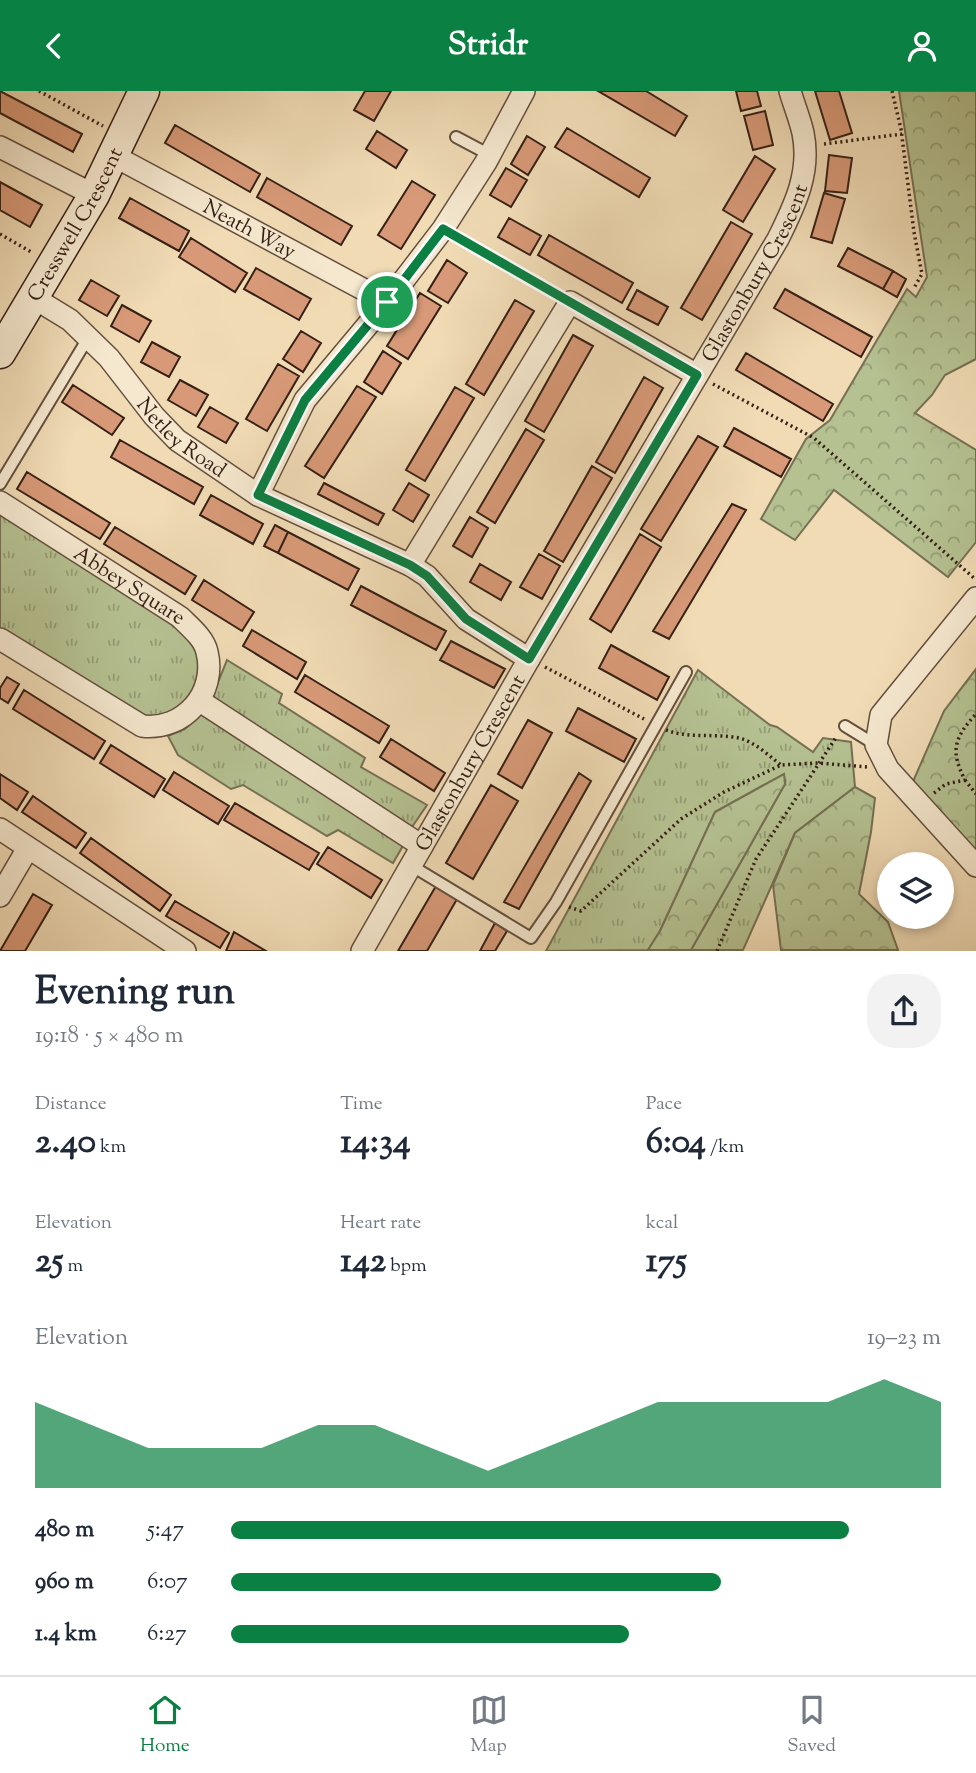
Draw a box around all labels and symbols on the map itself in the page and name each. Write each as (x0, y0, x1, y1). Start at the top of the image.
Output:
street label: Cresswell Crescent (21, 143, 132, 308)
street label: Glastonbury Crescent (695, 181, 817, 368)
street label: Neath Way (197, 193, 301, 268)
pin (357, 272, 417, 332)
street label: Netley Road (128, 392, 232, 486)
street label: Abbey Square (67, 540, 190, 634)
street label: Glastonbury Crescent (409, 670, 534, 858)

